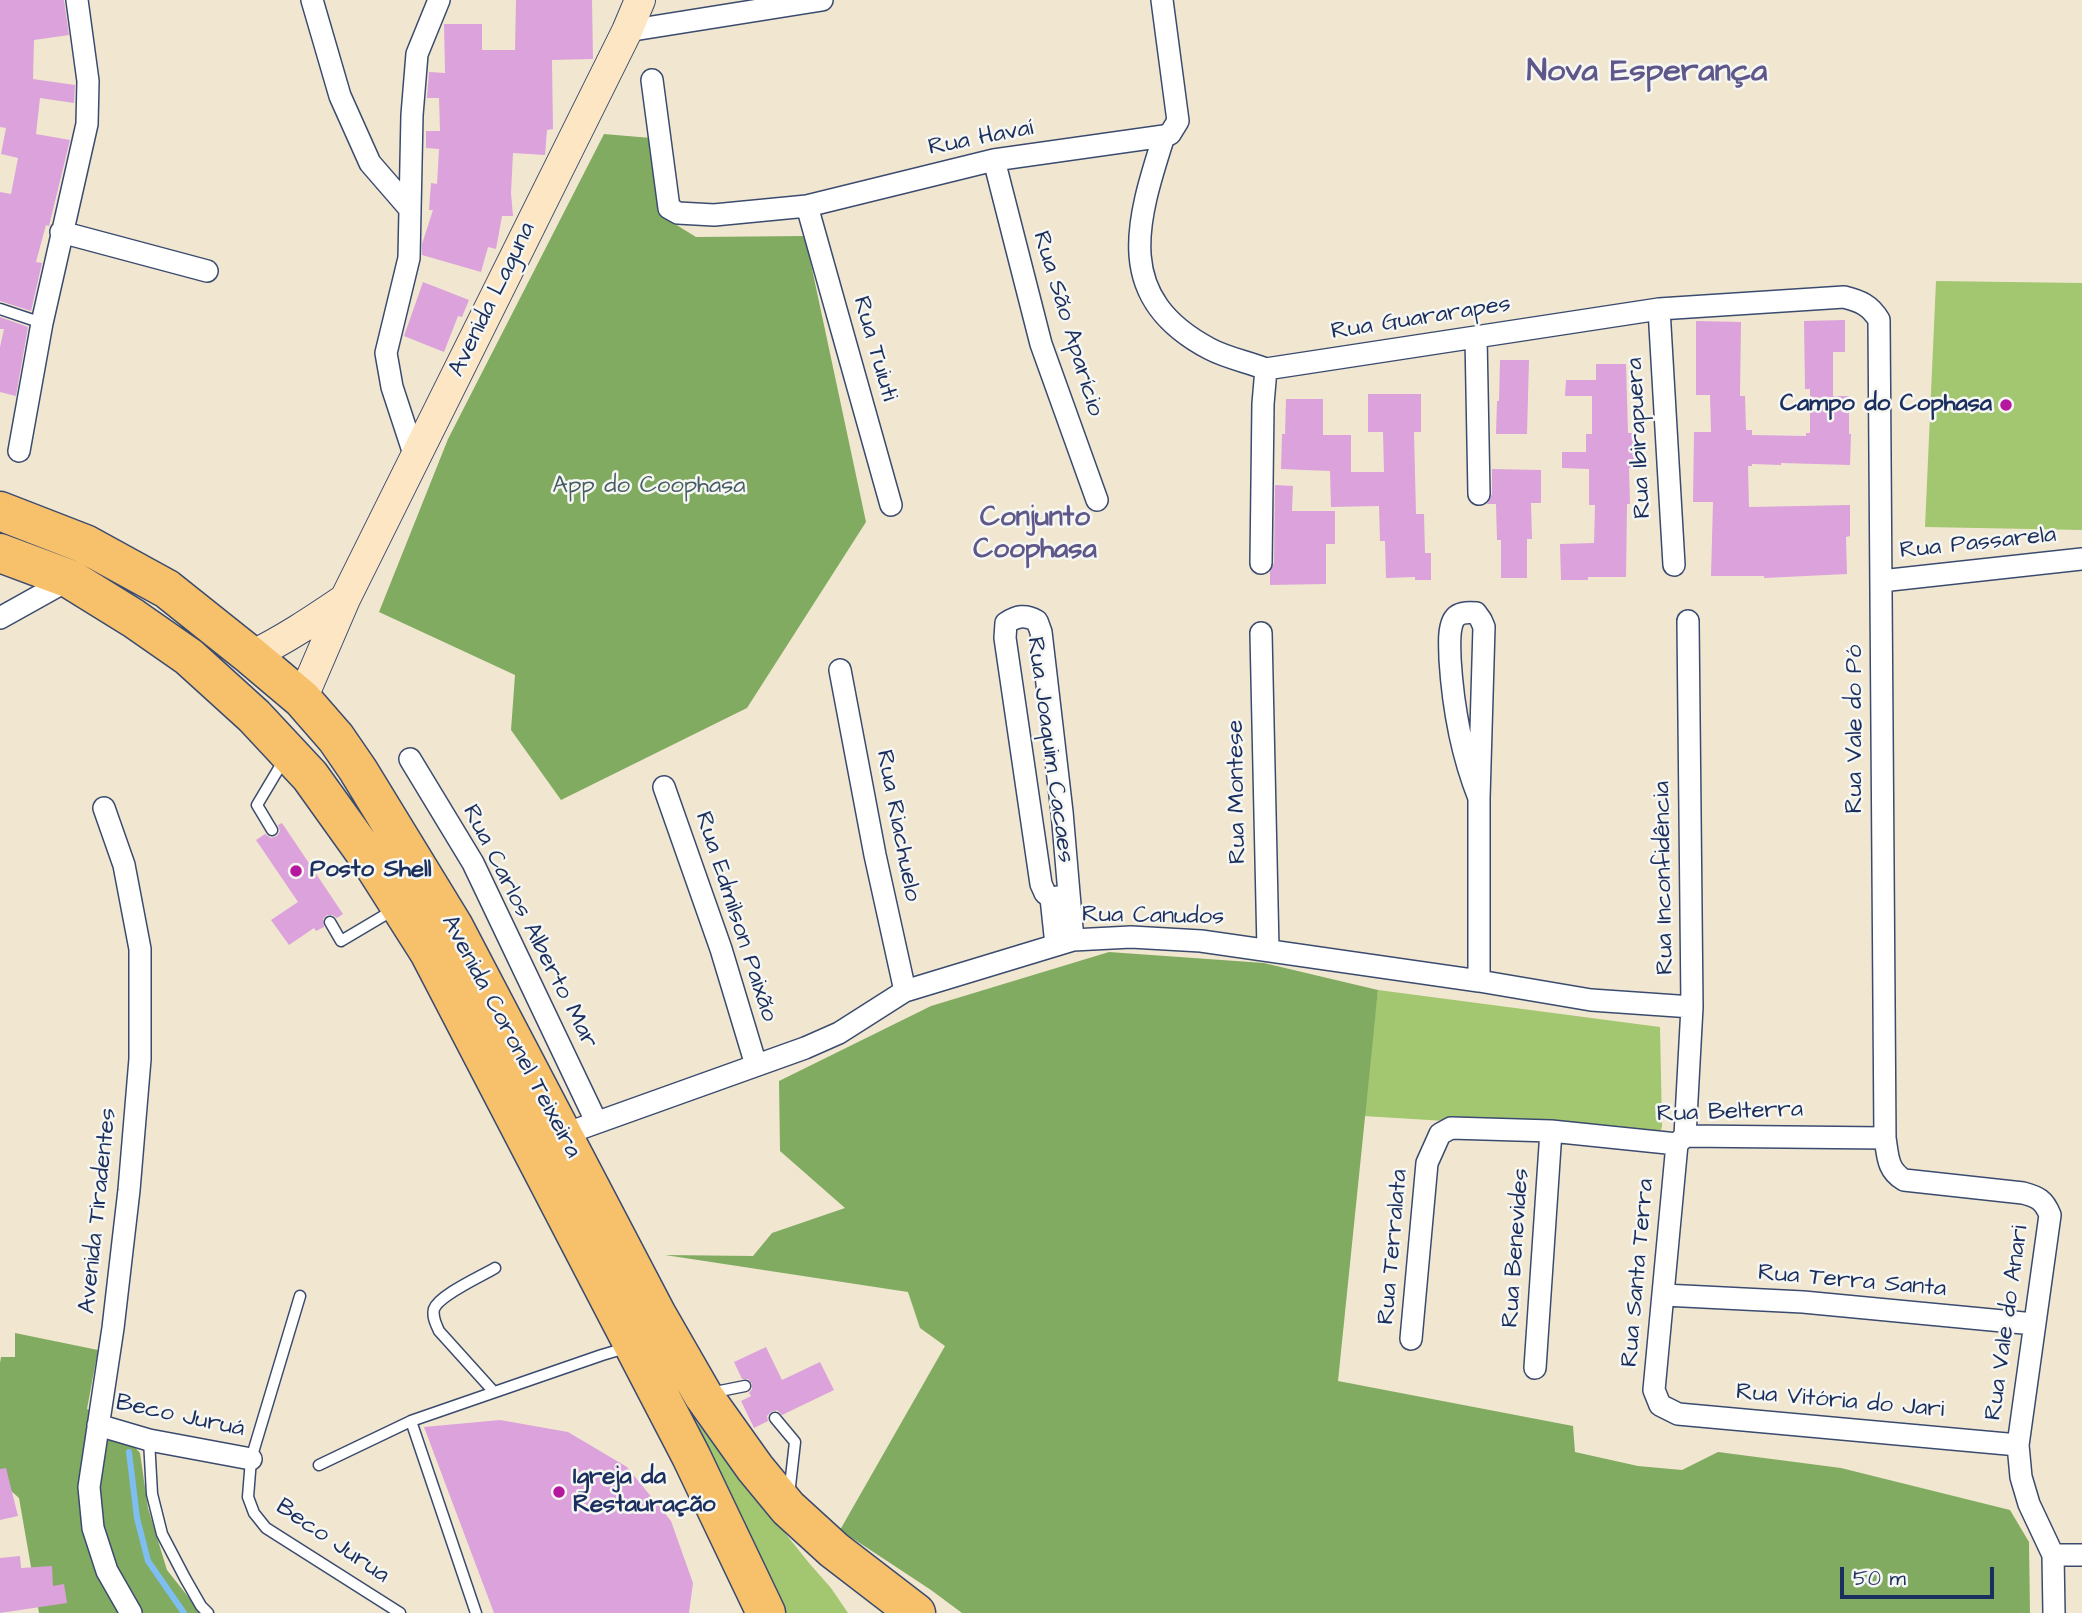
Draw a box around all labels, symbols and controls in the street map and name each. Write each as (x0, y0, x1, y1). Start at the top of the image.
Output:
district label: Nova Esperança (1527, 54, 1767, 92)
street label: Rua Havaí (926, 115, 1036, 163)
street label: Avenida Laguna (443, 218, 543, 382)
street label: Rua São Aparício (1025, 228, 1109, 420)
street label: Rua Guararapes (1329, 291, 1513, 347)
street label: Rua Tuiuti (845, 293, 903, 405)
street label: Rua Ibirapuera (1621, 357, 1659, 519)
place label: Campo do Cophasa (1780, 391, 1992, 419)
marker: Campo do Cophasa (1998, 397, 2014, 413)
park label: App do Coophasa (553, 473, 745, 501)
district label: Conjunto Coophasa (973, 502, 1097, 568)
street label: Rua Passarela (1898, 521, 2058, 567)
street label: Rua Joaquim Cacaes (1019, 635, 1079, 865)
street label: Rua Vale do Pó (1842, 645, 1870, 813)
street label: Rua Montese (1222, 720, 1254, 864)
street label: Rua Riachuelo (868, 748, 926, 904)
street label: Rua Inconfidência (1649, 781, 1681, 975)
street label: Rua Carlos Alberto Mar (455, 800, 603, 1054)
street label: Rua Edmilson Paixão (687, 808, 783, 1026)
place label: Posto Shell (310, 857, 432, 885)
marker: Posto Shell (288, 863, 304, 879)
street label: Rua Canudos (1082, 901, 1224, 933)
street label: Avenida Coronel Teixeira (434, 911, 586, 1163)
street label: Rua Belterra (1656, 1096, 1804, 1130)
street label: Avenida Tiradentes (74, 1107, 124, 1315)
street label: Rua Benevides (1497, 1167, 1537, 1329)
street label: Rua Terralata (1373, 1168, 1415, 1326)
street label: Rua Santa Terra (1616, 1178, 1662, 1368)
street label: Rua Vale do Anari (1980, 1224, 2036, 1422)
street label: Rua Terra Santa (1757, 1259, 1947, 1305)
street label: Rua Vitória do Jari (1735, 1379, 1945, 1425)
street label: Beco Juruá (113, 1389, 247, 1445)
place label: Igreja da Restauração (573, 1464, 716, 1520)
marker: Igreja da Restauração (551, 1484, 567, 1500)
street label: Beco Jurua (270, 1493, 394, 1591)
scale bar (1844, 1554, 1998, 1598)
text: 50 m (1853, 1564, 1906, 1593)

